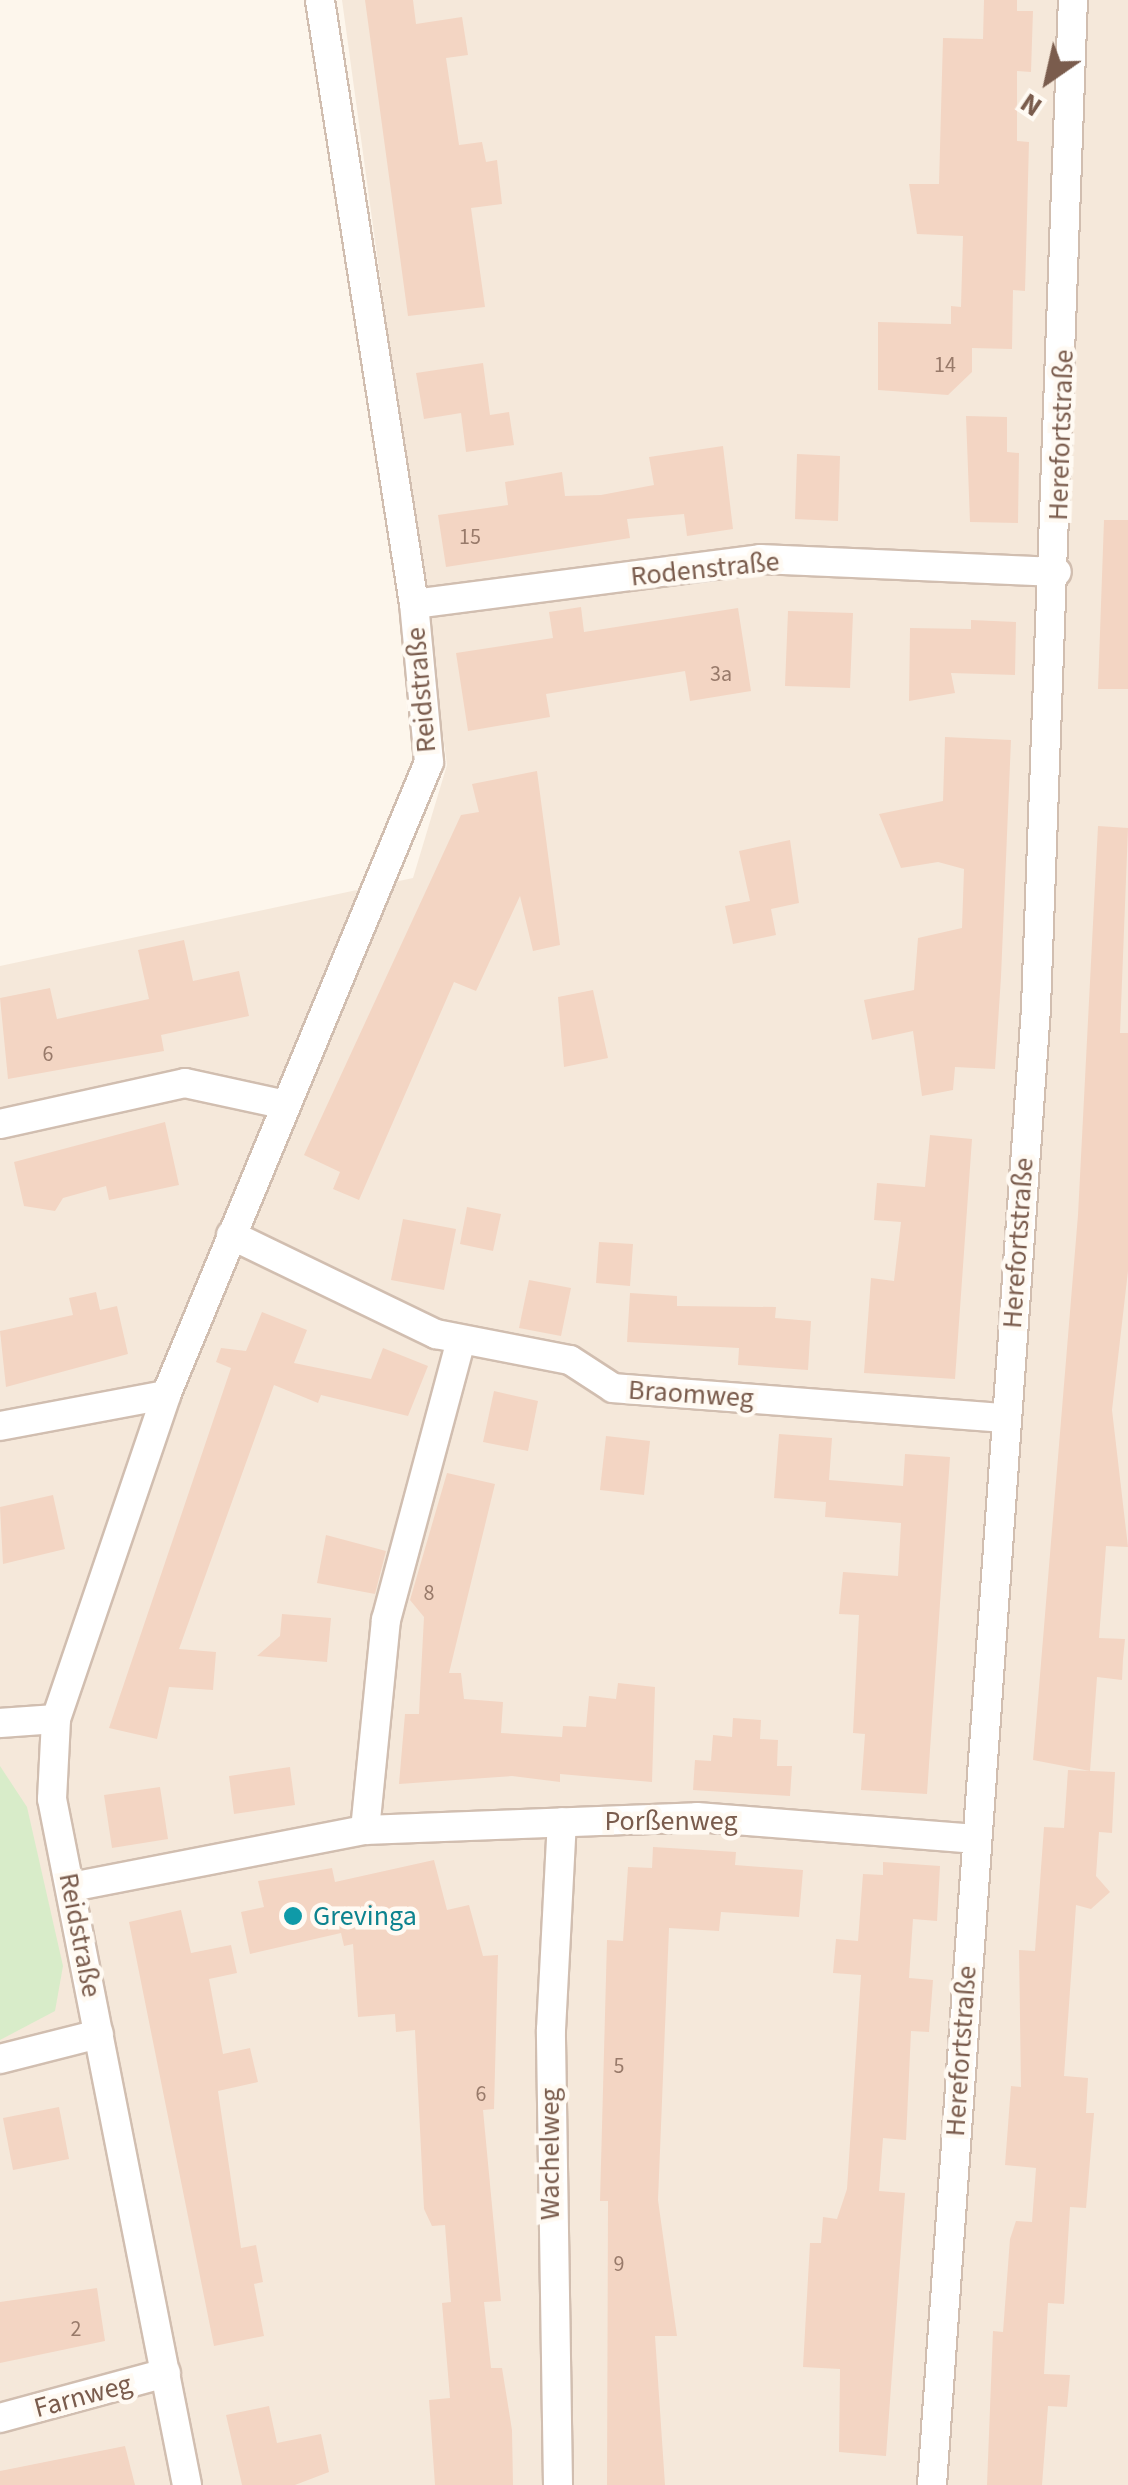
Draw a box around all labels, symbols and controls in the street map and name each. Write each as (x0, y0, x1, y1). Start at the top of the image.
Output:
north arrow (998, 30, 1098, 130)
text: N (1012, 83, 1050, 127)
street label: Herefortstraße (1041, 349, 1081, 521)
house number: 14 (934, 353, 956, 379)
house number: 15 (459, 525, 481, 551)
street label: Rodenstraße (629, 544, 781, 594)
street label: Reidstraße (399, 626, 443, 754)
house number: 3a (710, 662, 732, 688)
house number: 6 (43, 1042, 53, 1068)
street label: Herefortstraße (995, 1156, 1041, 1330)
street label: Braomweg (627, 1373, 755, 1415)
house number: 8 (424, 1581, 434, 1607)
street label: Porßenweg (604, 1804, 738, 1838)
street label: Reidstraße (52, 1870, 108, 2000)
place label: Grevinga (313, 1899, 417, 1933)
marker: Grevinga (282, 1905, 304, 1927)
street label: Herefortstraße (938, 1964, 984, 2138)
house number: 5 (614, 2054, 624, 2080)
house number: 6 (476, 2082, 486, 2108)
street label: Wachelweg (533, 2088, 567, 2220)
house number: 9 (614, 2252, 624, 2278)
house number: 2 (71, 2317, 81, 2343)
street label: Farnweg (30, 2367, 136, 2425)

